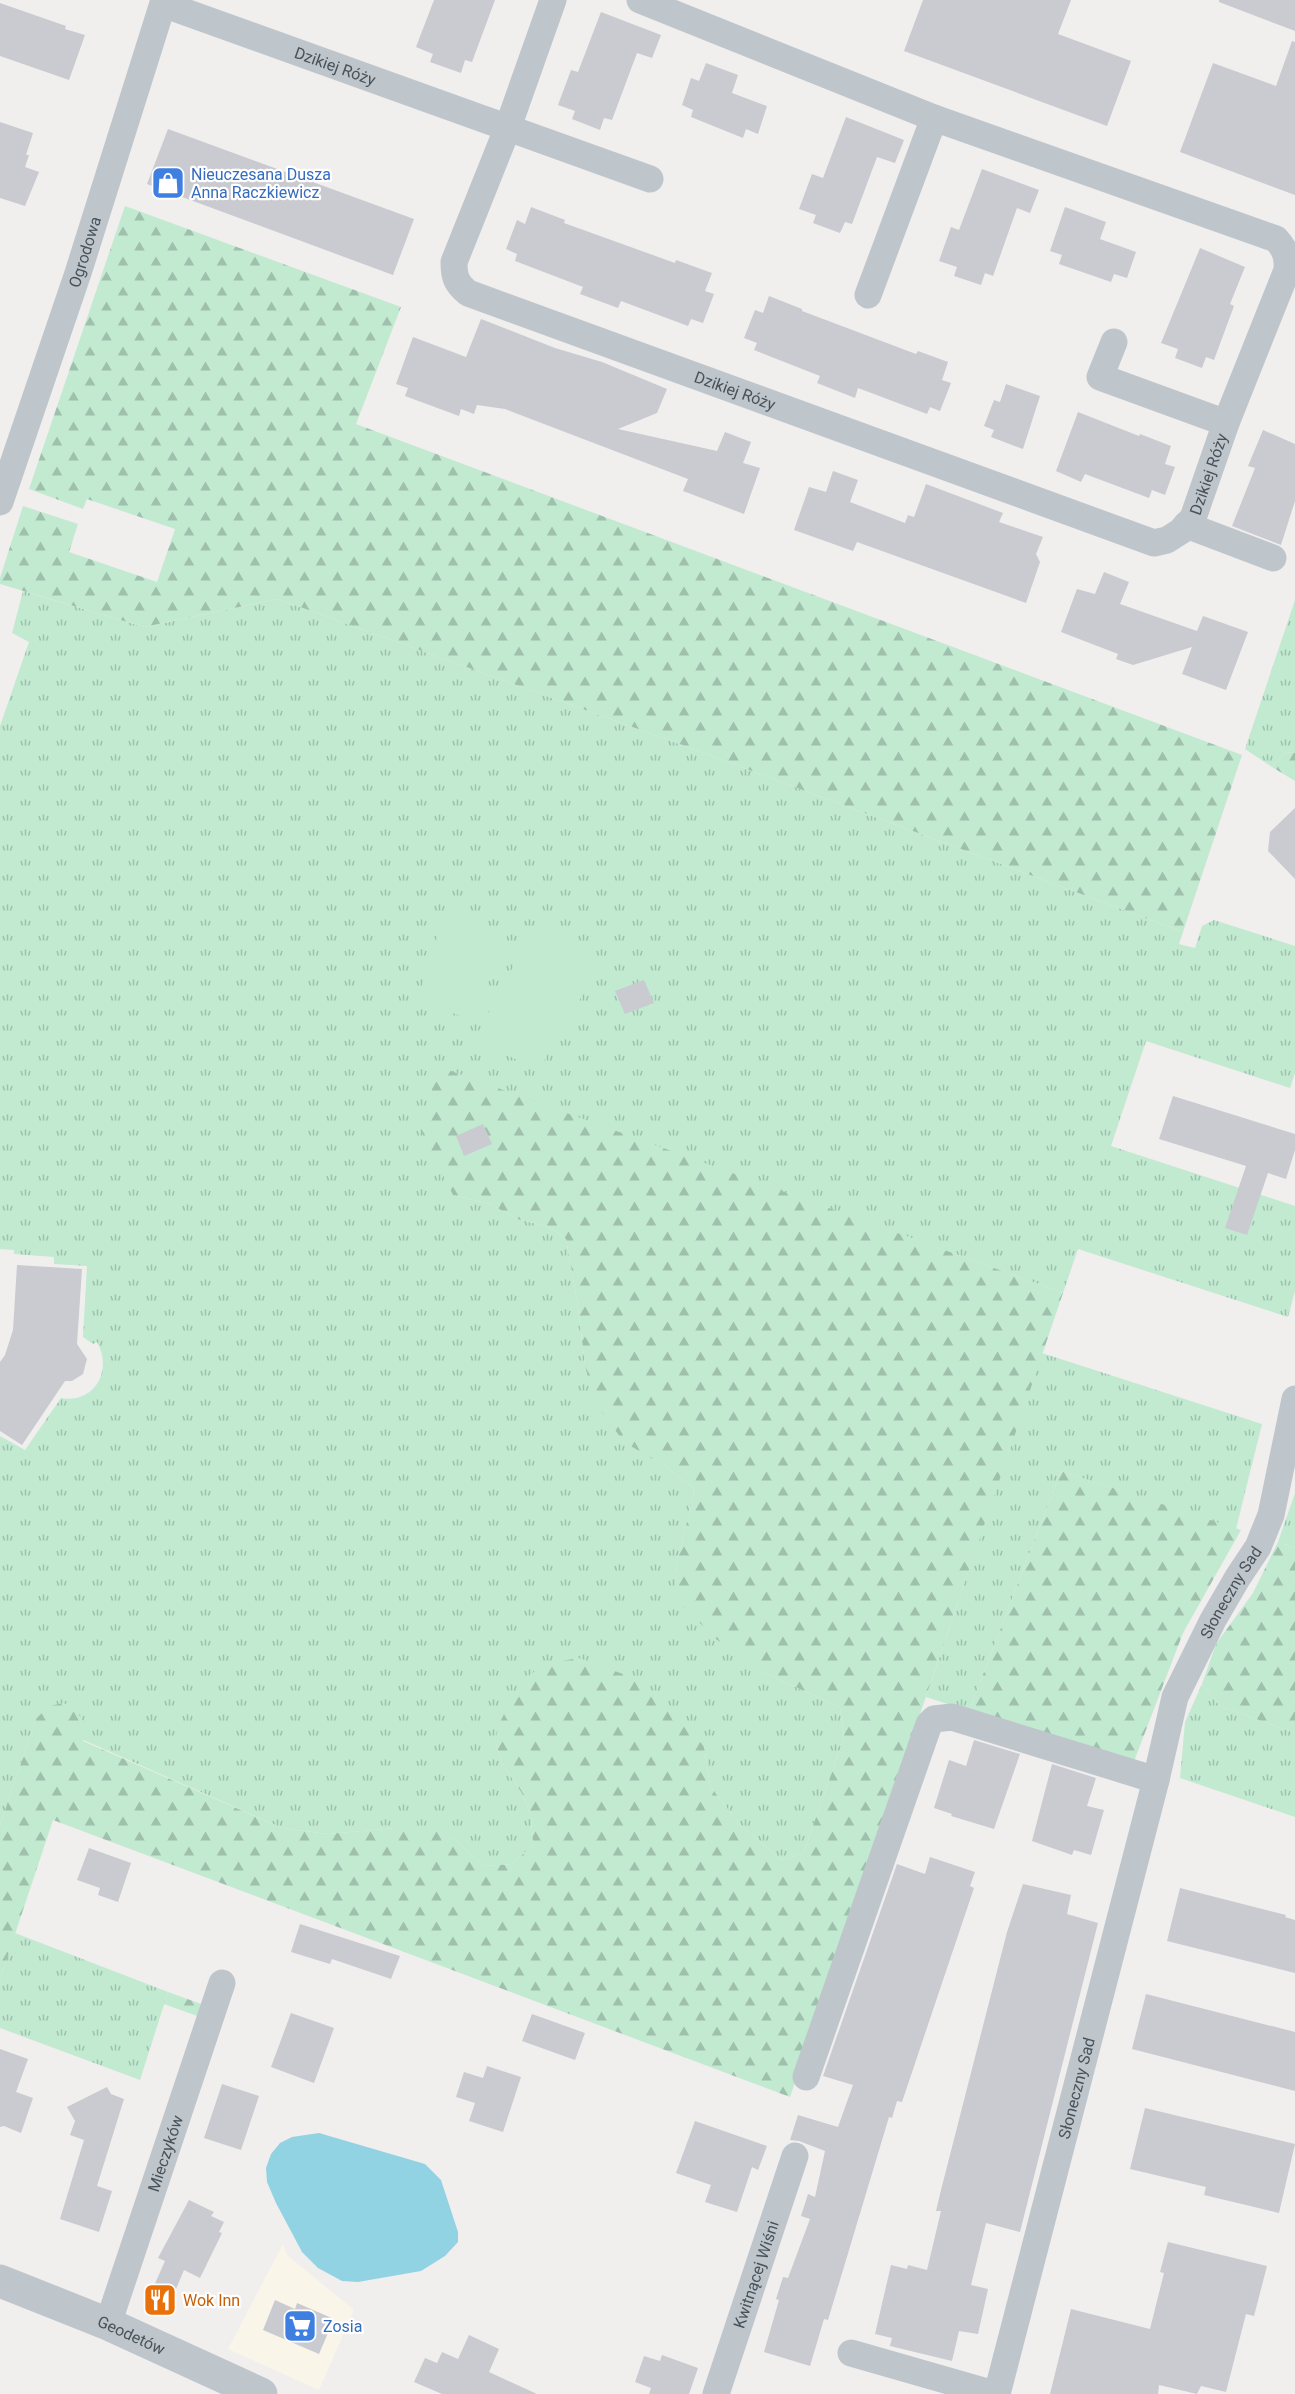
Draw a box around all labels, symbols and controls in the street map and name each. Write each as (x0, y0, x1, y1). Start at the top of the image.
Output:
street label: Dzikiej Róży (292, 43, 379, 90)
shop icon: Nieuczesana Dusza Anna Raczkiewicz (150, 165, 186, 201)
place label: Nieuczesana Dusza Anna Raczkiewicz (191, 165, 331, 202)
street label: Ogrodowa (65, 214, 105, 290)
street label: Dzikiej Róży (692, 367, 778, 414)
street label: Dzikiej Róży (1186, 431, 1232, 518)
street label: Słoneczny Sad (1196, 1543, 1266, 1642)
street label: Słoneczny Sad (1054, 2035, 1099, 2141)
street label: Mieczyków (144, 2113, 187, 2194)
street label: Kwitnącej Wiśni (730, 2218, 783, 2331)
restaurant icon: Wok Inn (142, 2282, 178, 2318)
place label: Wok Inn (183, 2291, 240, 2310)
supermarket icon: Zosia (282, 2308, 318, 2344)
street label: Geodetów (95, 2312, 168, 2359)
place label: Zosia (323, 2317, 362, 2336)

